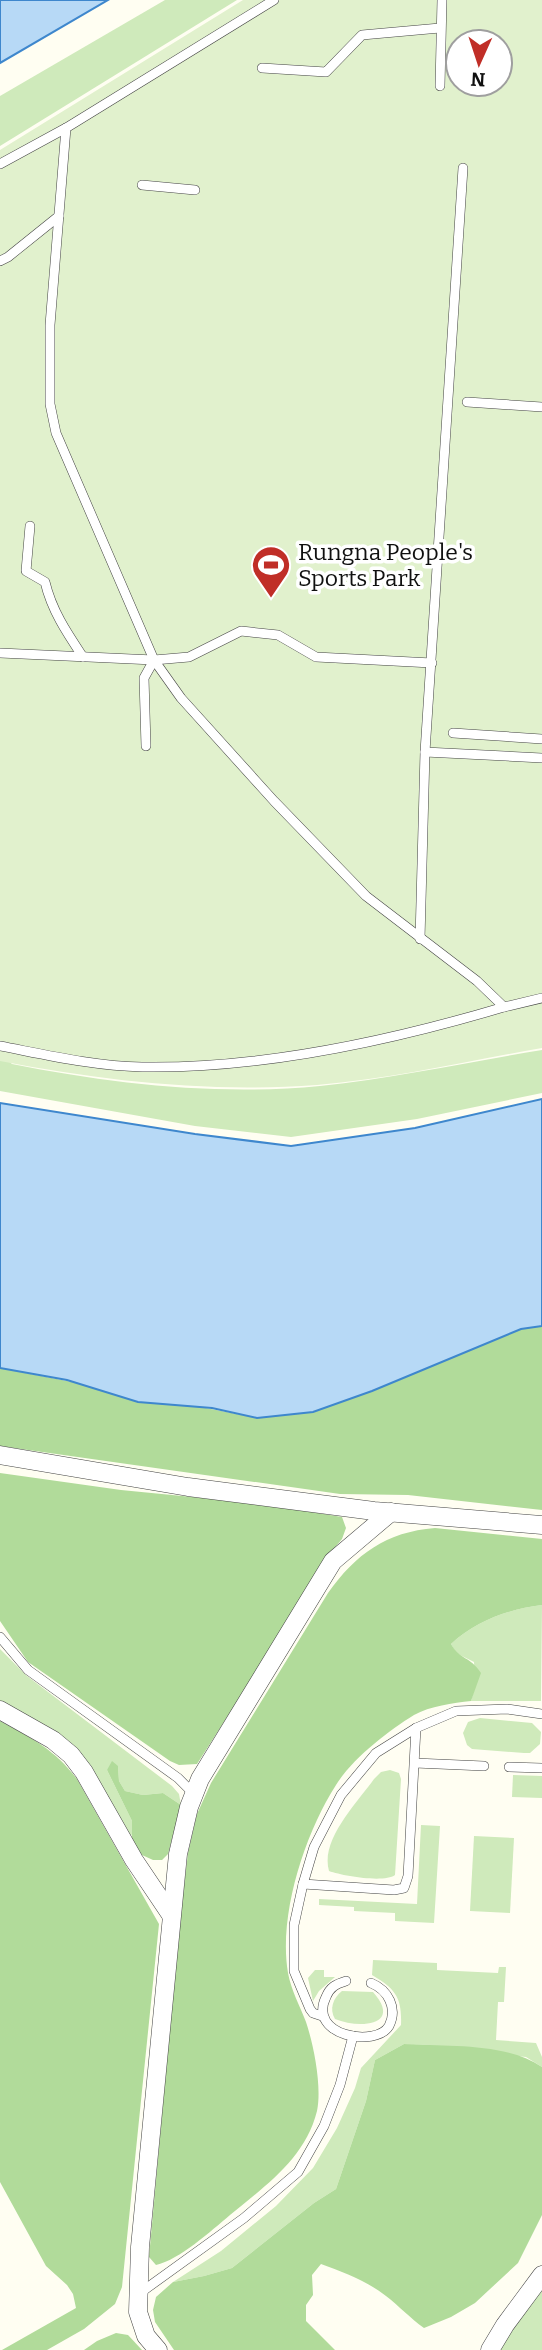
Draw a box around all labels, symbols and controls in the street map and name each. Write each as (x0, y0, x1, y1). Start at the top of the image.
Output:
north arrow (444, 28, 514, 98)
text: N (470, 68, 486, 91)
place label: Rungna People's Sports Park (298, 538, 473, 592)
sports icon: Rungna People's Sports Park (250, 544, 292, 599)

